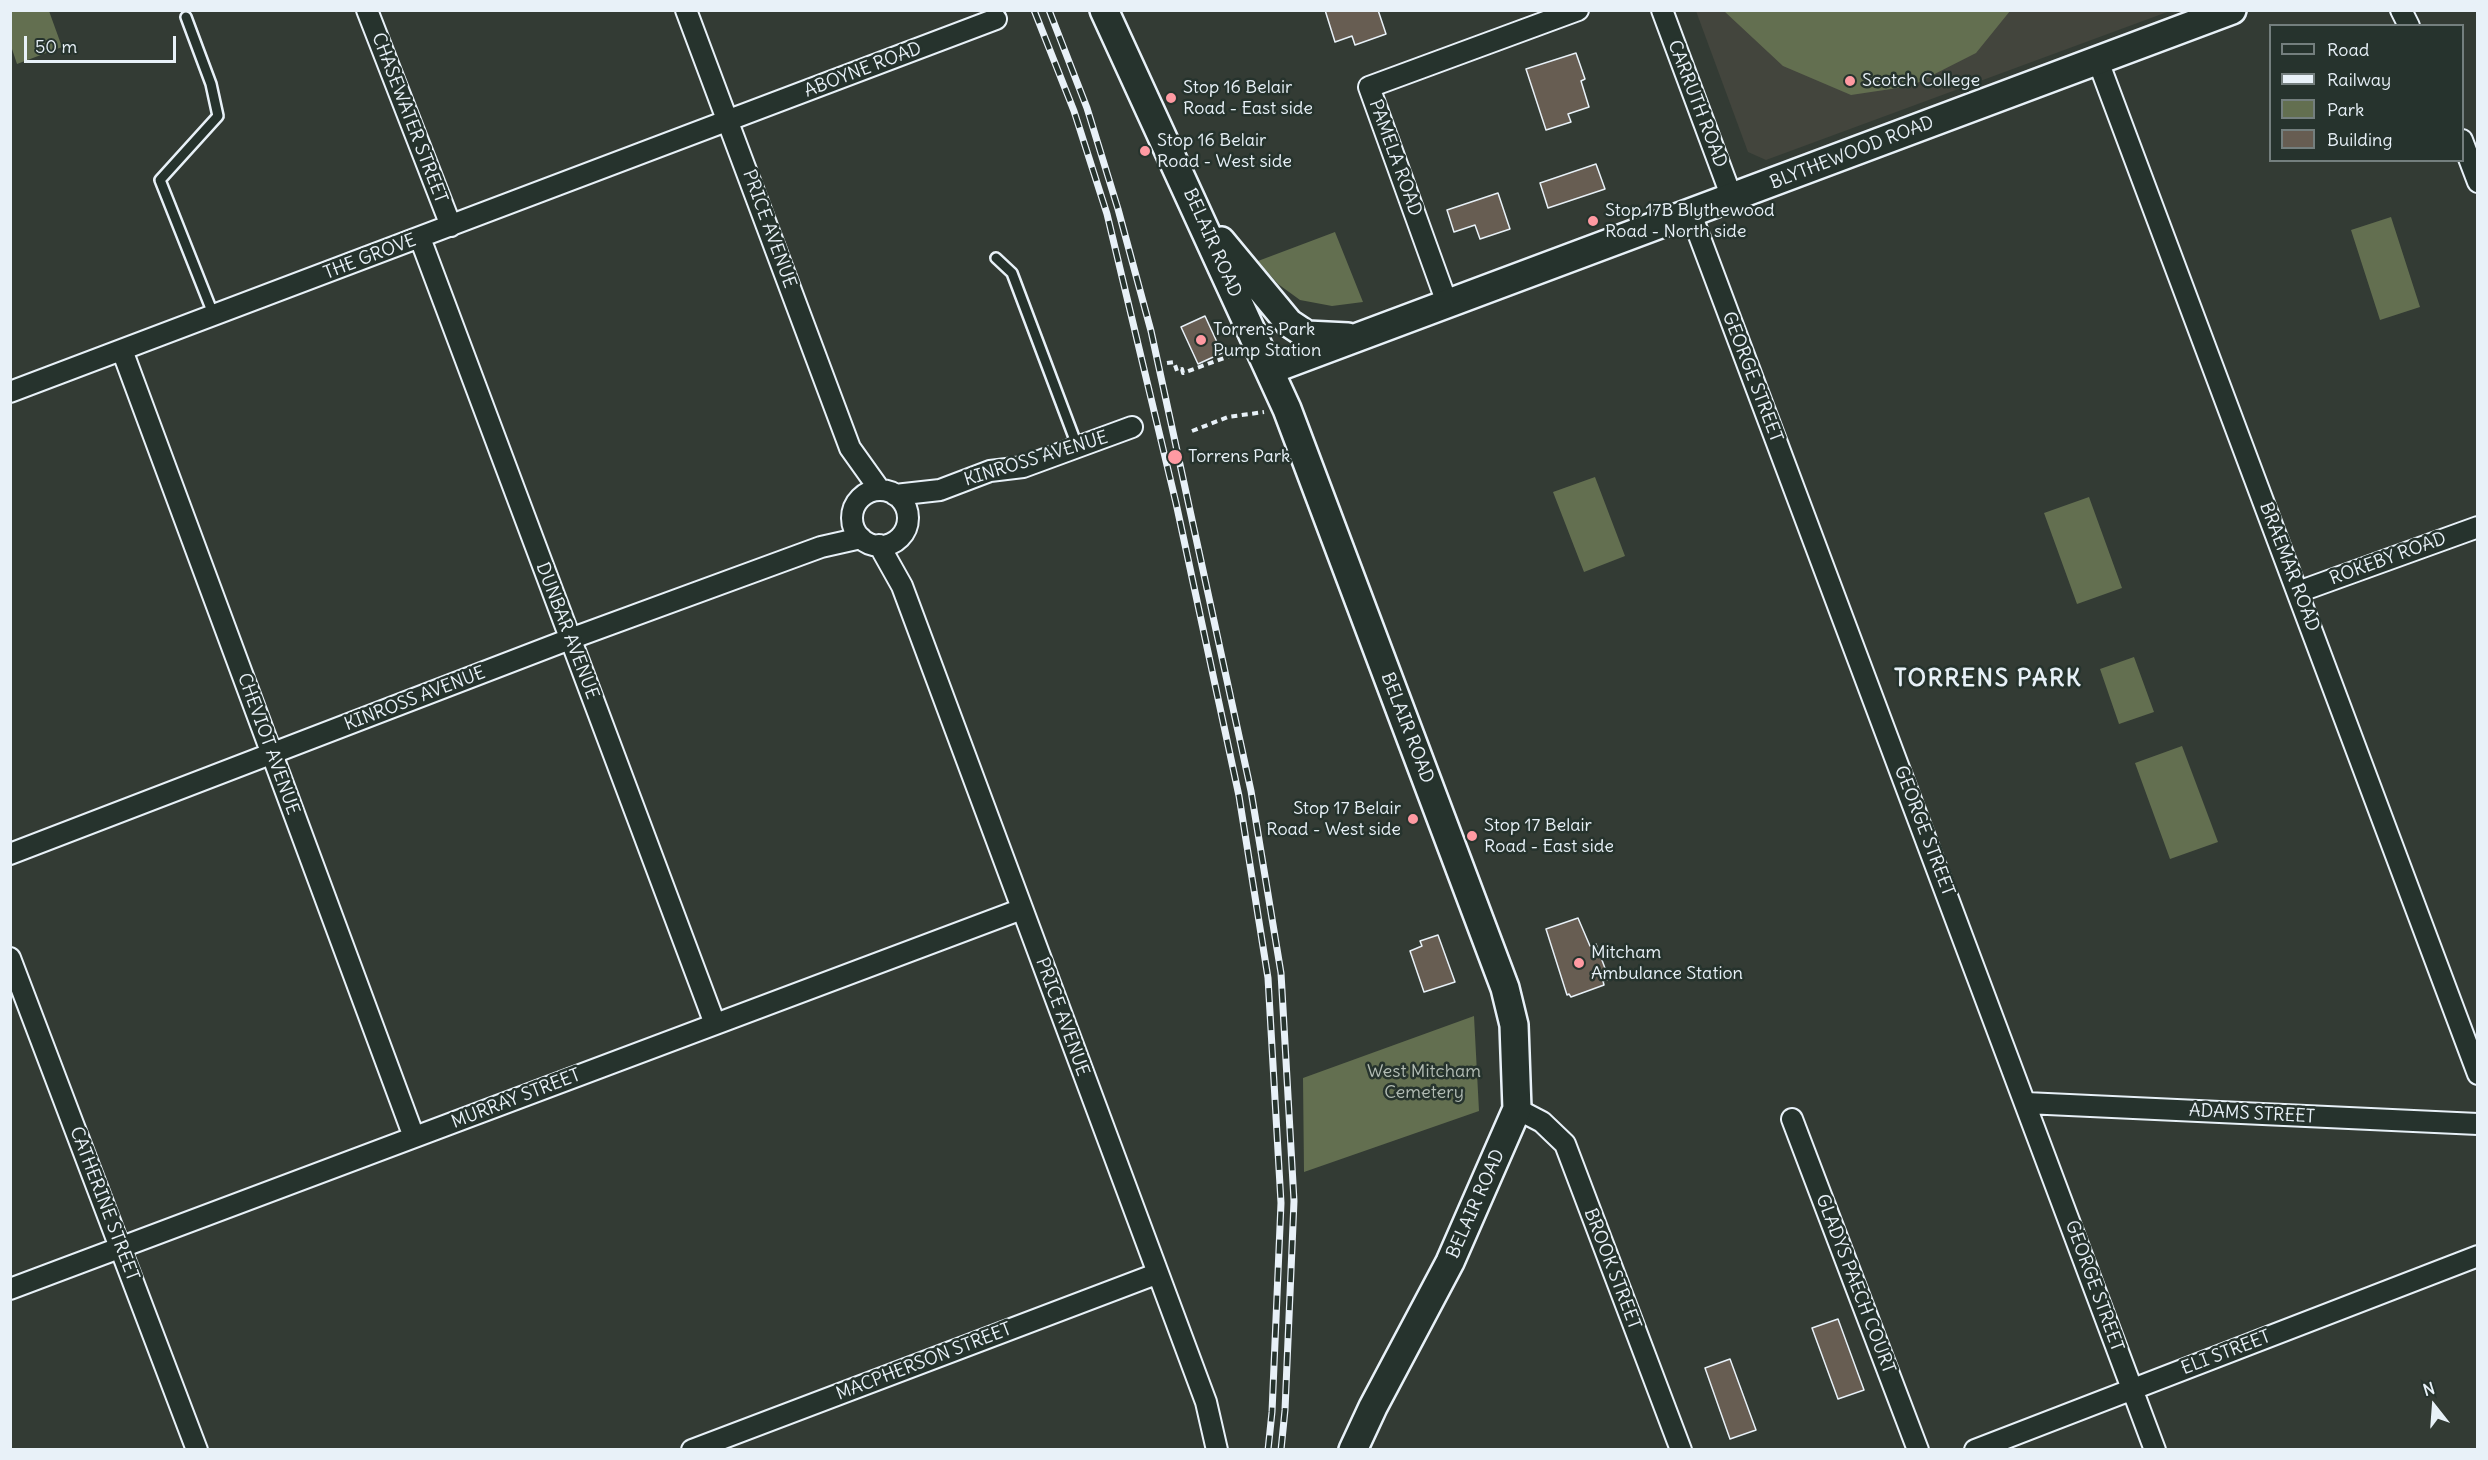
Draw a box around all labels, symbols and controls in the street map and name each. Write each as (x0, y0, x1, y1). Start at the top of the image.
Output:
scale bar (27, 24, 178, 62)
legend (2269, 24, 2464, 162)
street label: CHASEWATER STREET (367, 30, 451, 206)
text: 50 m (35, 35, 77, 58)
street label: CARRUTH ROAD (1663, 37, 1731, 171)
street label: ABOYNE ROAD (801, 38, 925, 102)
text: Road (2327, 38, 2369, 61)
text: Railway (2327, 68, 2391, 91)
place label: Scotch College (1862, 70, 1980, 92)
marker: Scotch College (1843, 74, 1857, 88)
place label: Stop 16 Belair Road - East side (1183, 77, 1313, 119)
marker: Stop 16 Belair Road - East side (1164, 91, 1178, 105)
street label: PAMELA ROAD (1364, 97, 1426, 219)
text: Park (2327, 98, 2364, 121)
street label: BLYTHEWOOD ROAD (1767, 112, 1937, 194)
text: Building (2327, 128, 2392, 151)
place label: Stop 16 Belair Road - West side (1157, 130, 1292, 172)
marker: Stop 16 Belair Road - West side (1138, 144, 1152, 158)
street label: PRICE AVENUE (738, 167, 800, 291)
street label: BELAIR ROAD (1178, 185, 1246, 301)
place label: Stop 17B Blythewood Road - North side (1605, 200, 1775, 242)
marker: Stop 17B Blythewood Road - North side (1586, 214, 1600, 228)
street label: THE GROVE (321, 229, 419, 285)
street label: GEORGE STREET (1717, 309, 1787, 445)
place label: Torrens Park Pump Station (1213, 319, 1321, 362)
marker: Torrens Park Pump Station (1194, 333, 1208, 347)
street label: KINROSS AVENUE (962, 427, 1110, 491)
place label: Torrens Park (1188, 446, 1290, 468)
marker: Torrens Park (1166, 448, 1184, 466)
street label: BRAEMAR ROAD (2254, 499, 2324, 635)
street label: ROKEBY ROAD (2327, 528, 2449, 590)
street label: DUNBAR AVENUE (531, 560, 603, 702)
street label: KINROSS AVENUE (342, 662, 488, 736)
district label: TORRENS PARK (1894, 665, 2082, 693)
street label: CHEVIOT AVENUE (232, 670, 304, 818)
street label: BELAIR ROAD (1376, 670, 1438, 786)
street label: GEORGE STREET (1889, 763, 1959, 899)
place label: Stop 17 Belair Road - West side (1266, 798, 1401, 840)
marker: Stop 17 Belair Road - West side (1406, 812, 1420, 826)
place label: Stop 17 Belair Road - East side (1484, 815, 1614, 858)
marker: Stop 17 Belair Road - East side (1465, 829, 1479, 843)
place label: Mitcham Ambulance Station (1591, 942, 1743, 984)
street label: PRICE AVENUE (1031, 955, 1093, 1079)
marker: Mitcham Ambulance Station (1572, 956, 1586, 970)
park label: West Mitcham Cemetery (1367, 1061, 1481, 1104)
street label: MURRAY STREET (449, 1065, 583, 1133)
street label: ADAMS STREET (2188, 1100, 2316, 1128)
street label: CATHERINE STREET (65, 1124, 143, 1284)
street label: BELAIR ROAD (1442, 1146, 1510, 1262)
street label: GLADYS PAECH COURT (1811, 1191, 1899, 1377)
street label: BROOK STREET (1579, 1205, 1645, 1333)
street label: GEORGE STREET (2060, 1218, 2128, 1354)
street label: MACPHERSON STREET (833, 1319, 1015, 1405)
street label: ELI STREET (2178, 1326, 2274, 1380)
north arrow (2404, 1376, 2464, 1436)
text: N (2421, 1378, 2437, 1400)

